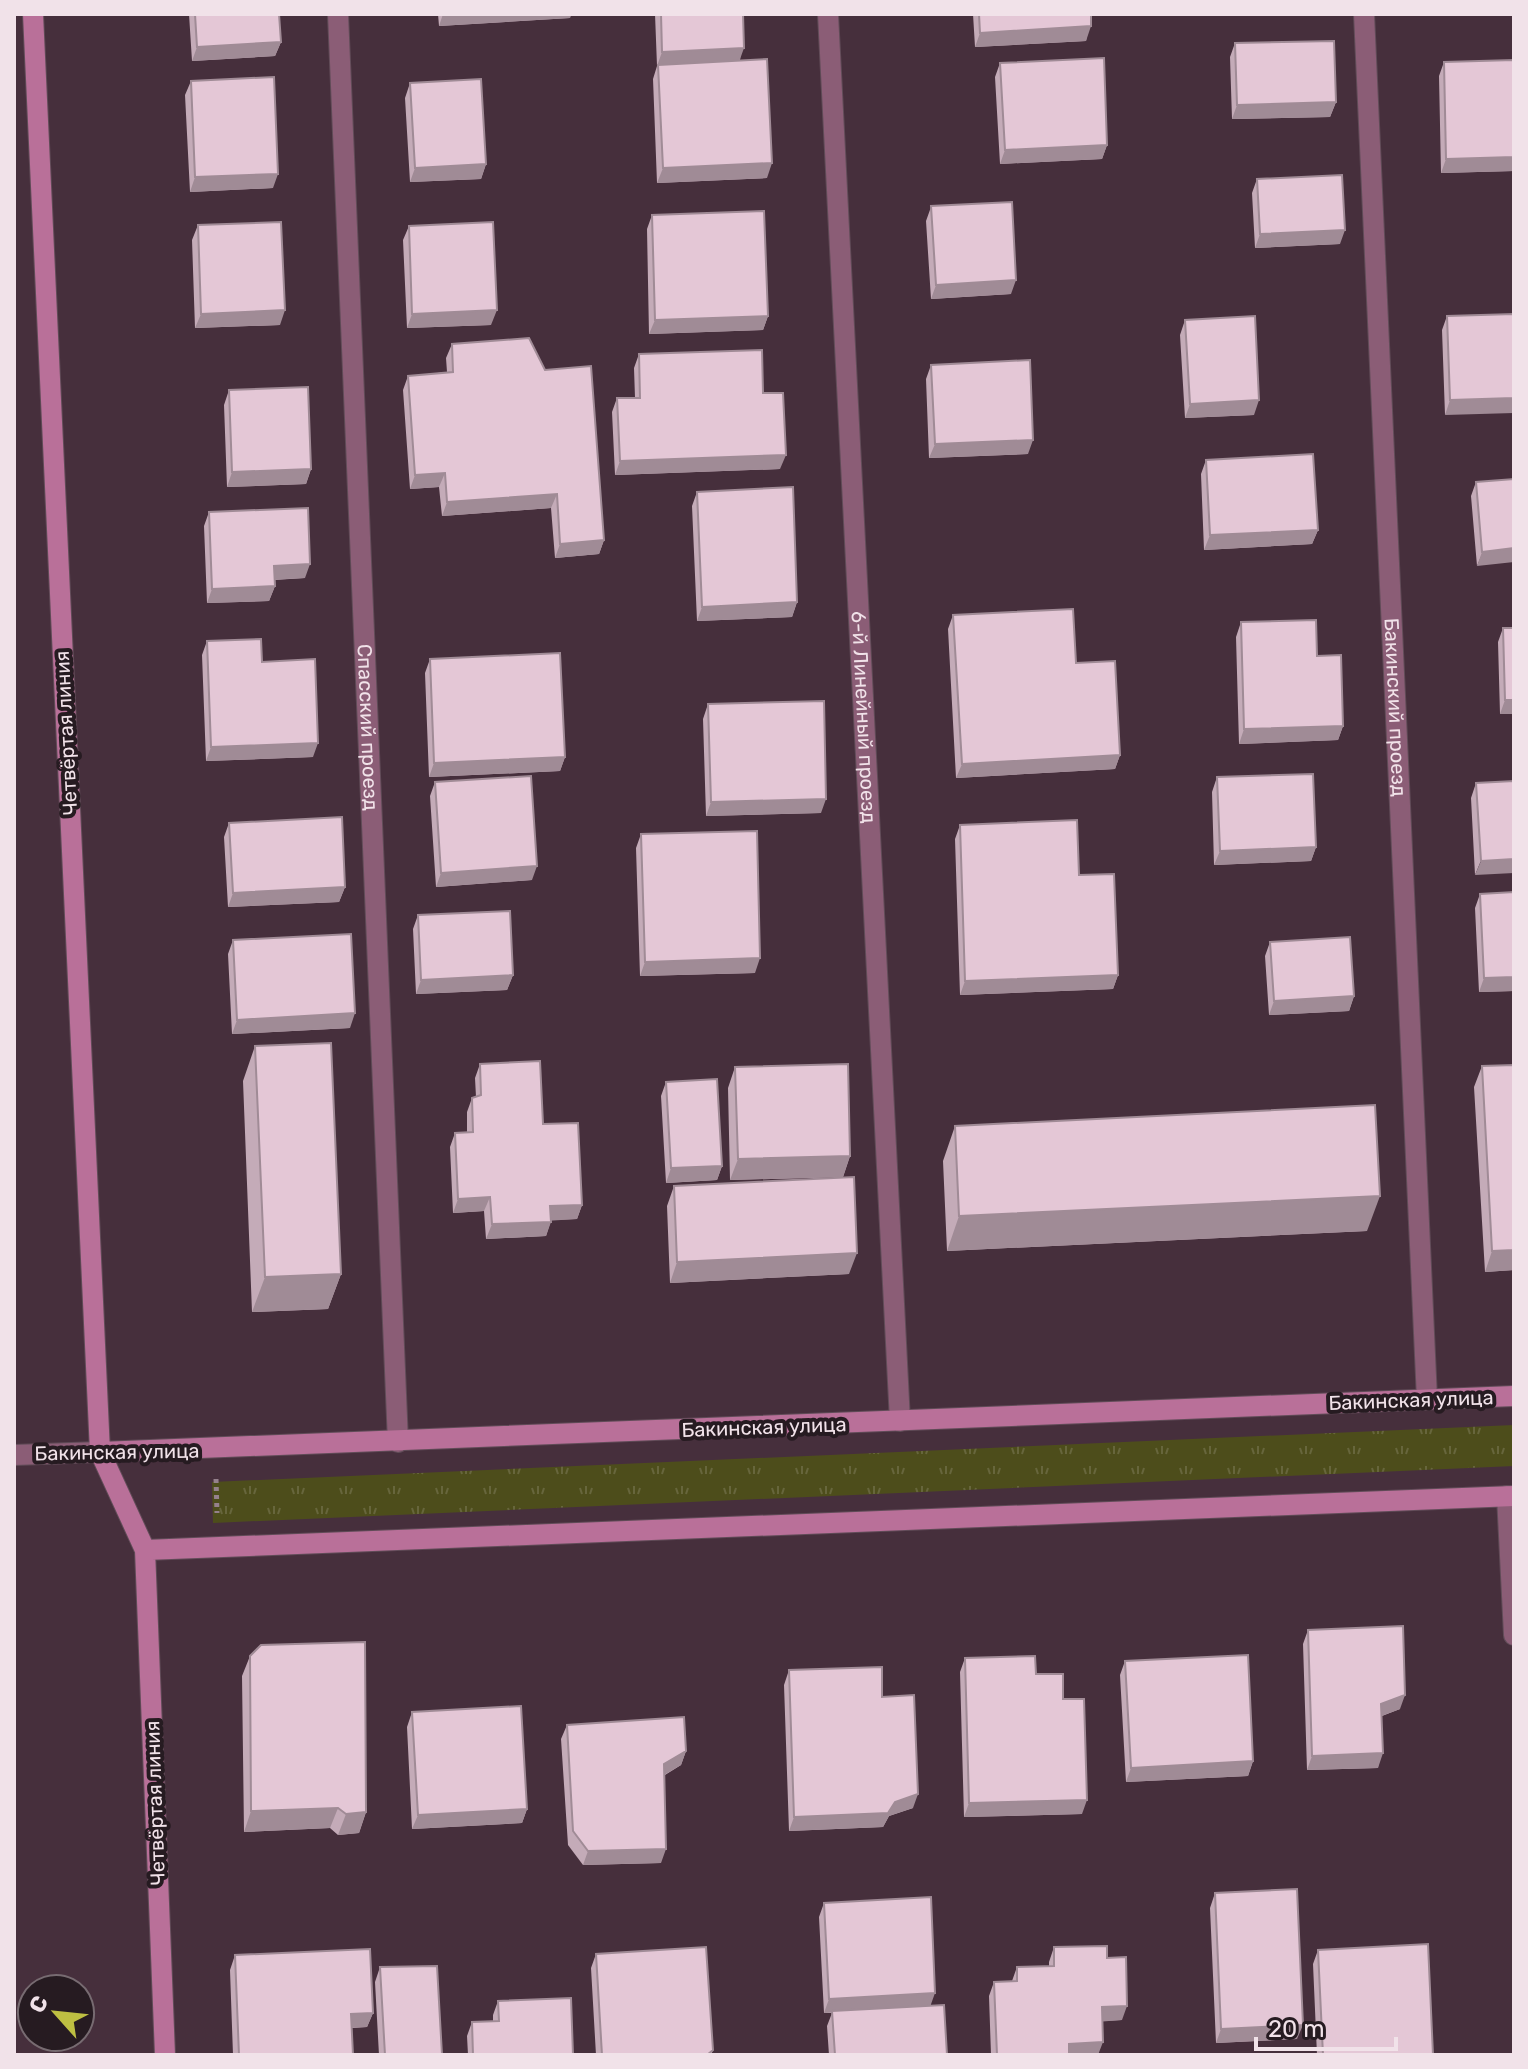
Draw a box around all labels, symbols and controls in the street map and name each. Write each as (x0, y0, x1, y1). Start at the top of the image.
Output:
street label: 6-й Линейный проезд (847, 610, 881, 824)
street label: Бакинский проезд (1379, 617, 1412, 797)
street label: Спасский проезд (352, 643, 383, 811)
street label: Четвёртая линия (50, 650, 82, 816)
street label: Бакинская улица (1328, 1385, 1494, 1415)
street label: Бакинская улица (681, 1412, 847, 1442)
street label: Бакинская улица (34, 1439, 200, 1465)
street label: Четвёртая линия (140, 1720, 170, 1886)
north arrow (16, 1973, 96, 2053)
text: С (23, 1991, 54, 2017)
scale bar (1256, 2001, 1396, 2051)
text: 20 m (1268, 2015, 1325, 2043)

